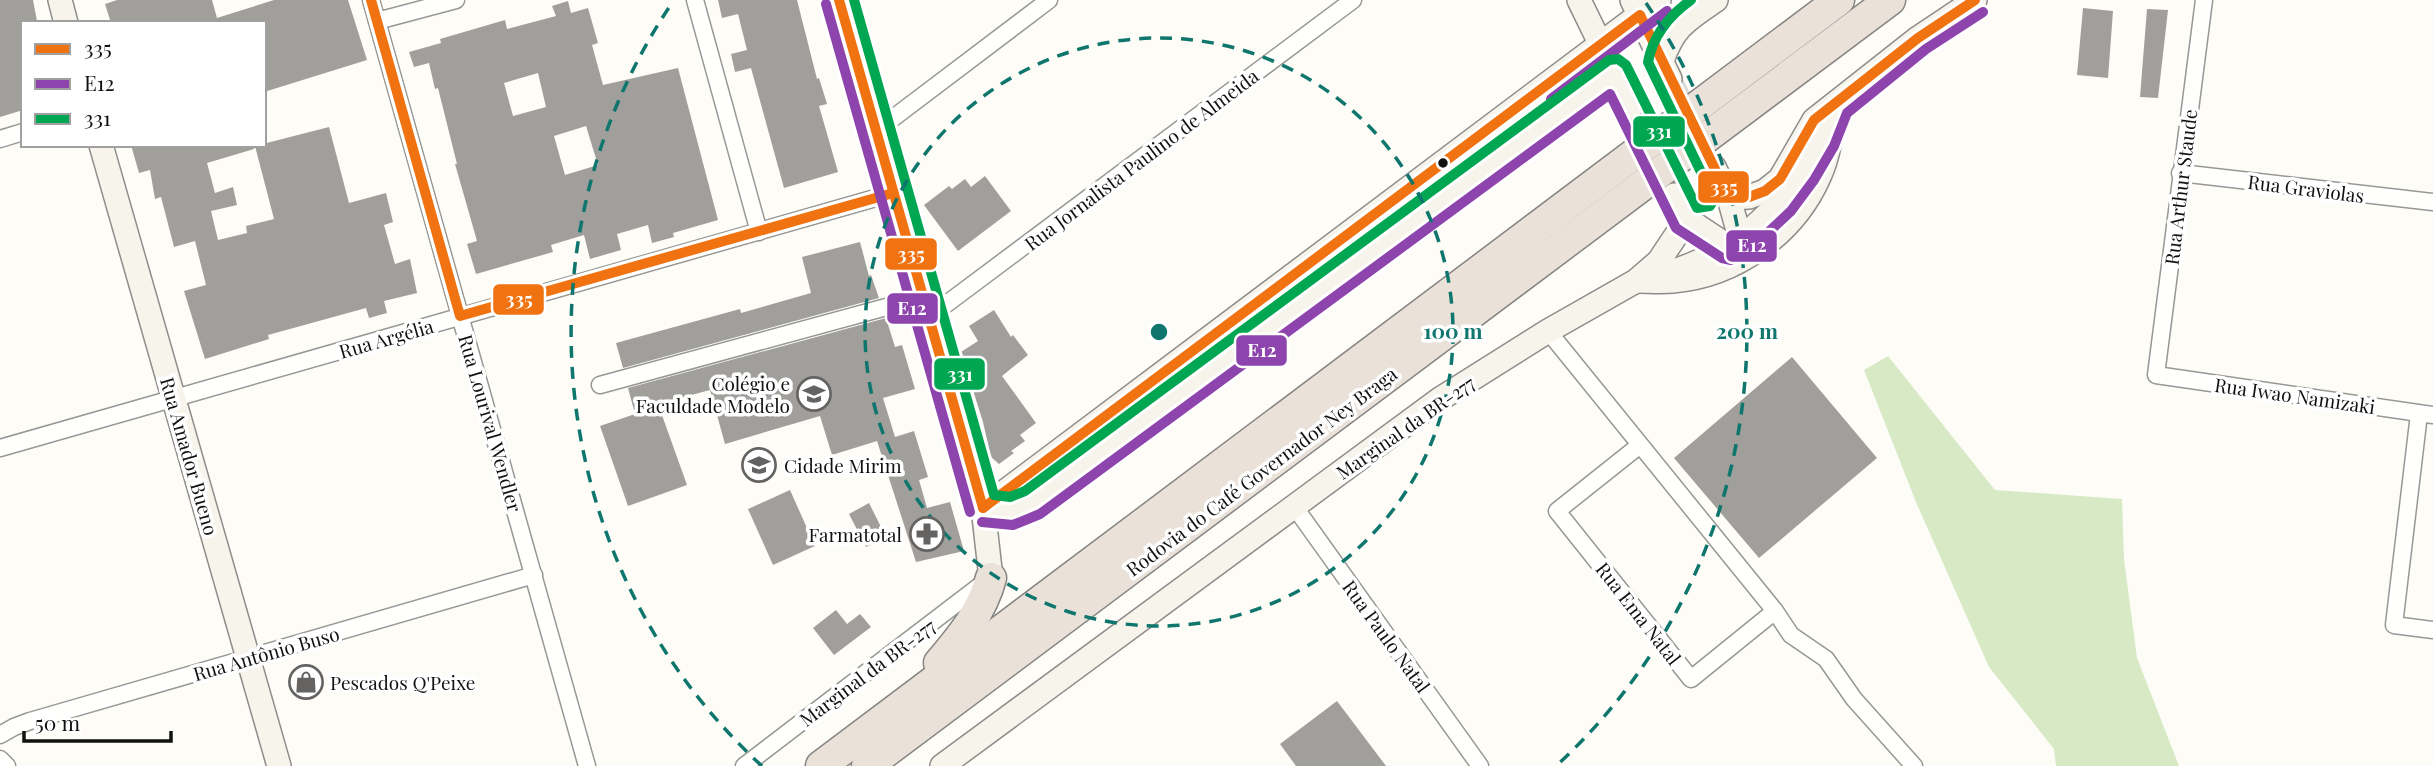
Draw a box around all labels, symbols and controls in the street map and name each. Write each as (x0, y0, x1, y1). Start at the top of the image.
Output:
legend (21, 21, 266, 147)
text: 335 (84, 33, 112, 61)
street label: Rua Jornalista Paulino de Almeida (1019, 62, 1264, 256)
text: E12 (84, 68, 115, 96)
text: 331 (84, 103, 111, 131)
street label: Rua Arthur Staude (2158, 108, 2202, 266)
line badge: 331 (1632, 115, 1686, 148)
text: 331 (1646, 117, 1672, 143)
unlabelled marker (1436, 156, 1450, 170)
street label: Rua Graviolas (2246, 168, 2366, 208)
line badge: 335 (1697, 170, 1750, 204)
text: 335 (1710, 173, 1738, 199)
line badge: E12 (1725, 229, 1778, 263)
text: E12 (1737, 231, 1767, 257)
line badge: 335 (884, 237, 938, 271)
text: 335 (897, 240, 925, 266)
line badge: 335 (492, 283, 545, 316)
text: 335 (505, 285, 533, 311)
line badge: E12 (886, 292, 939, 325)
text: E12 (897, 294, 927, 320)
street label: Rua Argélia (336, 312, 437, 364)
text: 100 m (1423, 316, 1483, 344)
text: 200 m (1716, 316, 1778, 344)
centre of rings (1147, 320, 1171, 344)
street label: Rua Lourival Wendler (453, 331, 529, 515)
line badge: E12 (1235, 334, 1288, 367)
text: E12 (1247, 336, 1277, 362)
line badge: 331 (933, 357, 986, 391)
text: 331 (947, 360, 973, 386)
street label: Rodovia do Café Governador Ney Braga (1120, 360, 1402, 582)
street label: Marginal da BR-277 (1330, 369, 1480, 485)
place label: Colégio e Faculdade Modelo (636, 370, 790, 418)
street label: Rua Iwao Namizaki (2213, 371, 2377, 419)
street label: Rua Amador Bueno (155, 374, 225, 538)
school or university icon: Colégio e Faculdade Modelo (795, 375, 833, 413)
school or university icon: Cidade Mirim (740, 446, 778, 484)
place label: Cidade Mirim (784, 452, 902, 478)
pharmacy icon: Farmatotal (908, 515, 946, 553)
place label: Farmatotal (808, 521, 903, 547)
street label: Rua Ema Natal (1591, 556, 1688, 670)
street label: Rua Paulo Natal (1337, 574, 1437, 698)
street label: Marginal da BR-277 (794, 612, 941, 732)
street label: Rua Antônio Buso (190, 620, 342, 686)
shop icon: Pescados Q'Peixe (287, 663, 325, 701)
place label: Pescados Q'Peixe (330, 669, 475, 695)
scale bar (24, 700, 172, 744)
text: 50 m (35, 708, 81, 736)

